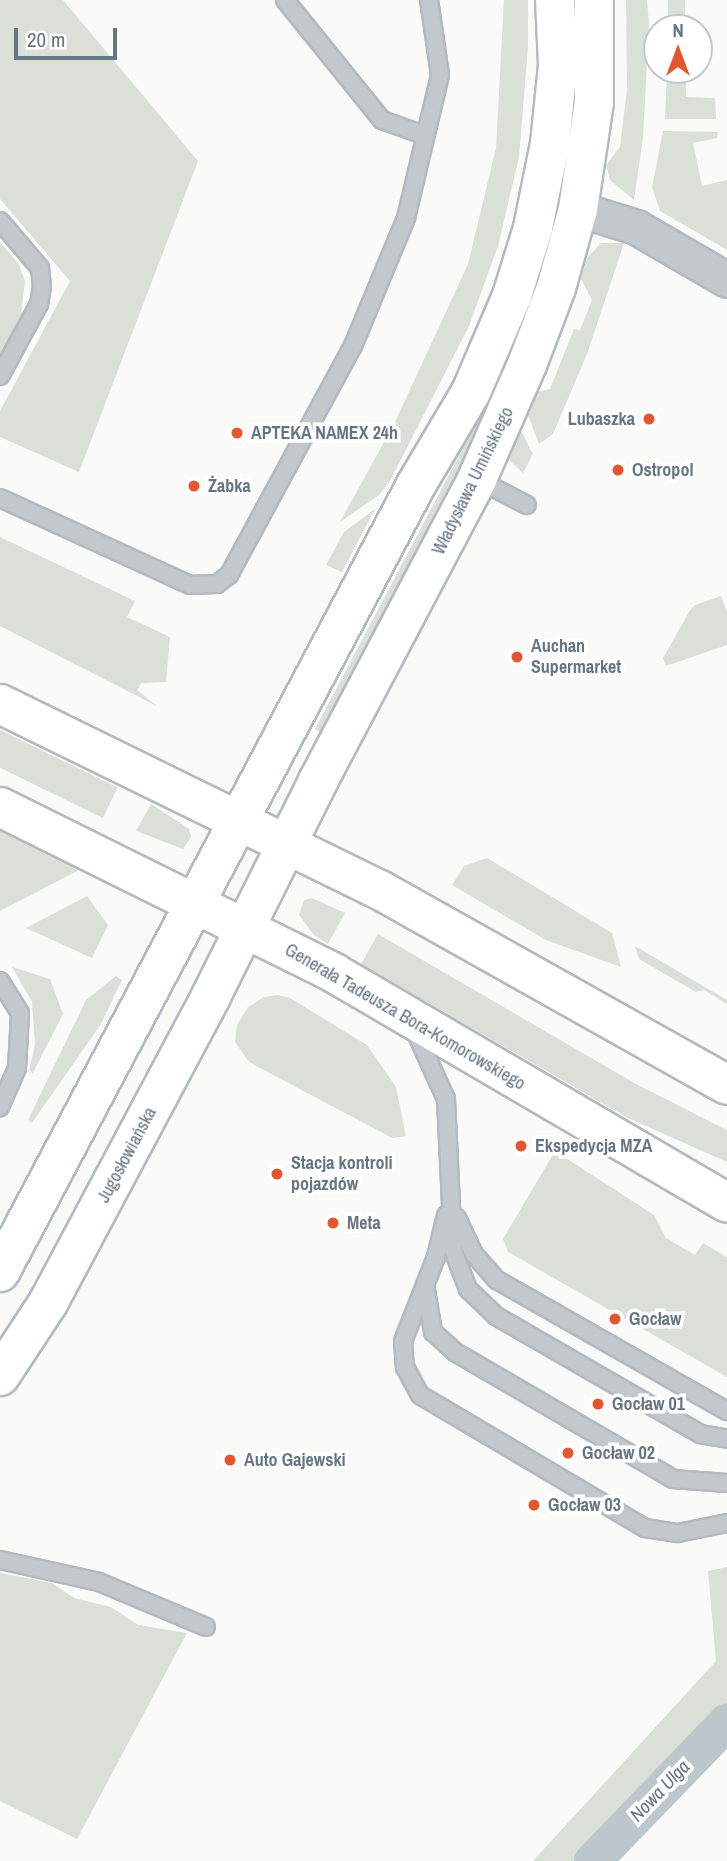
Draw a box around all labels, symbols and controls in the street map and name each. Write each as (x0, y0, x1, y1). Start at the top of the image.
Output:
scale bar (18, 14, 121, 58)
north arrow (643, 14, 713, 84)
text: N (672, 17, 684, 43)
text: 20 m (27, 25, 65, 54)
street label: Władysława Umińskiego (428, 404, 518, 558)
place label: Lubaszka (568, 408, 635, 430)
marker: Lubaszka (641, 411, 657, 427)
place label: APTEKA NAMEX 24h (251, 422, 399, 444)
marker: APTEKA NAMEX 24h (229, 425, 245, 441)
place label: Ostropol (632, 459, 694, 481)
marker: Ostropol (610, 462, 626, 478)
place label: Żabka (208, 475, 251, 497)
marker: Żabka (186, 478, 202, 494)
place label: Auchan Supermarket (531, 636, 621, 678)
marker: Auchan Supermarket (509, 649, 525, 665)
street label: Generała Tadeusza Bora-Komorowskiego (281, 939, 529, 1095)
street label: Jugosłowiańska (93, 1104, 161, 1206)
place label: Ekspedycja MZA (535, 1135, 652, 1157)
marker: Ekspedycja MZA (513, 1138, 529, 1154)
place label: Stacja kontroli pojazdów (291, 1153, 393, 1196)
marker: Stacja kontroli pojazdów (269, 1166, 285, 1182)
place label: Meta (347, 1212, 381, 1234)
marker: Meta (325, 1215, 341, 1231)
place label: Gocław (629, 1308, 682, 1330)
marker: Gocław (607, 1311, 623, 1327)
place label: Gocław 01 (612, 1393, 685, 1415)
marker: Gocław 01 (590, 1396, 606, 1412)
place label: Gocław 02 (582, 1442, 655, 1464)
marker: Gocław 02 (560, 1445, 576, 1461)
place label: Auto Gajewski (244, 1449, 346, 1471)
marker: Auto Gajewski (222, 1452, 238, 1468)
place label: Gocław 03 (548, 1494, 621, 1516)
marker: Gocław 03 (526, 1497, 542, 1513)
water label: Nowa Ulga (625, 1756, 695, 1826)

